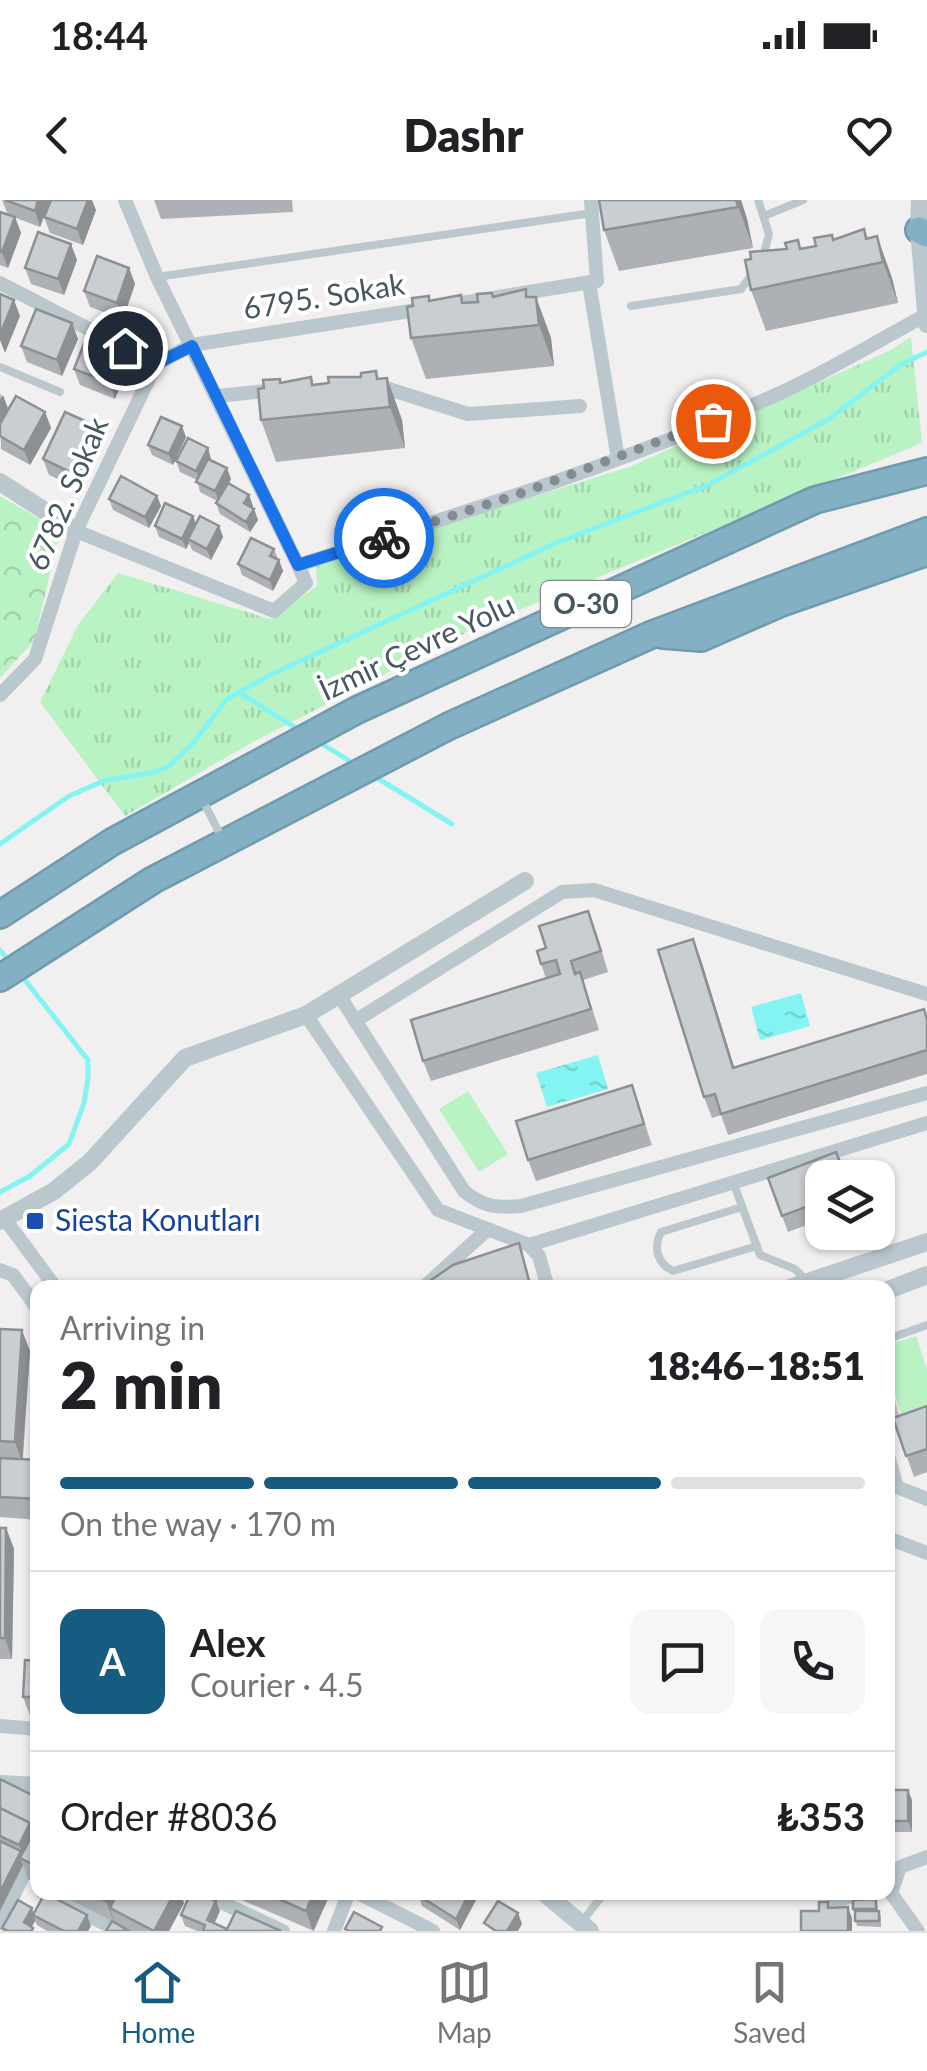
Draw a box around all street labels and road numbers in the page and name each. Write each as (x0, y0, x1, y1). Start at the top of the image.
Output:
street label: 6795. Sokak (240, 264, 408, 326)
street label: 6782. Sokak (18, 410, 115, 575)
road number: O-30 (541, 581, 631, 627)
street label: İzmir Çevre Yolu (313, 585, 519, 707)

